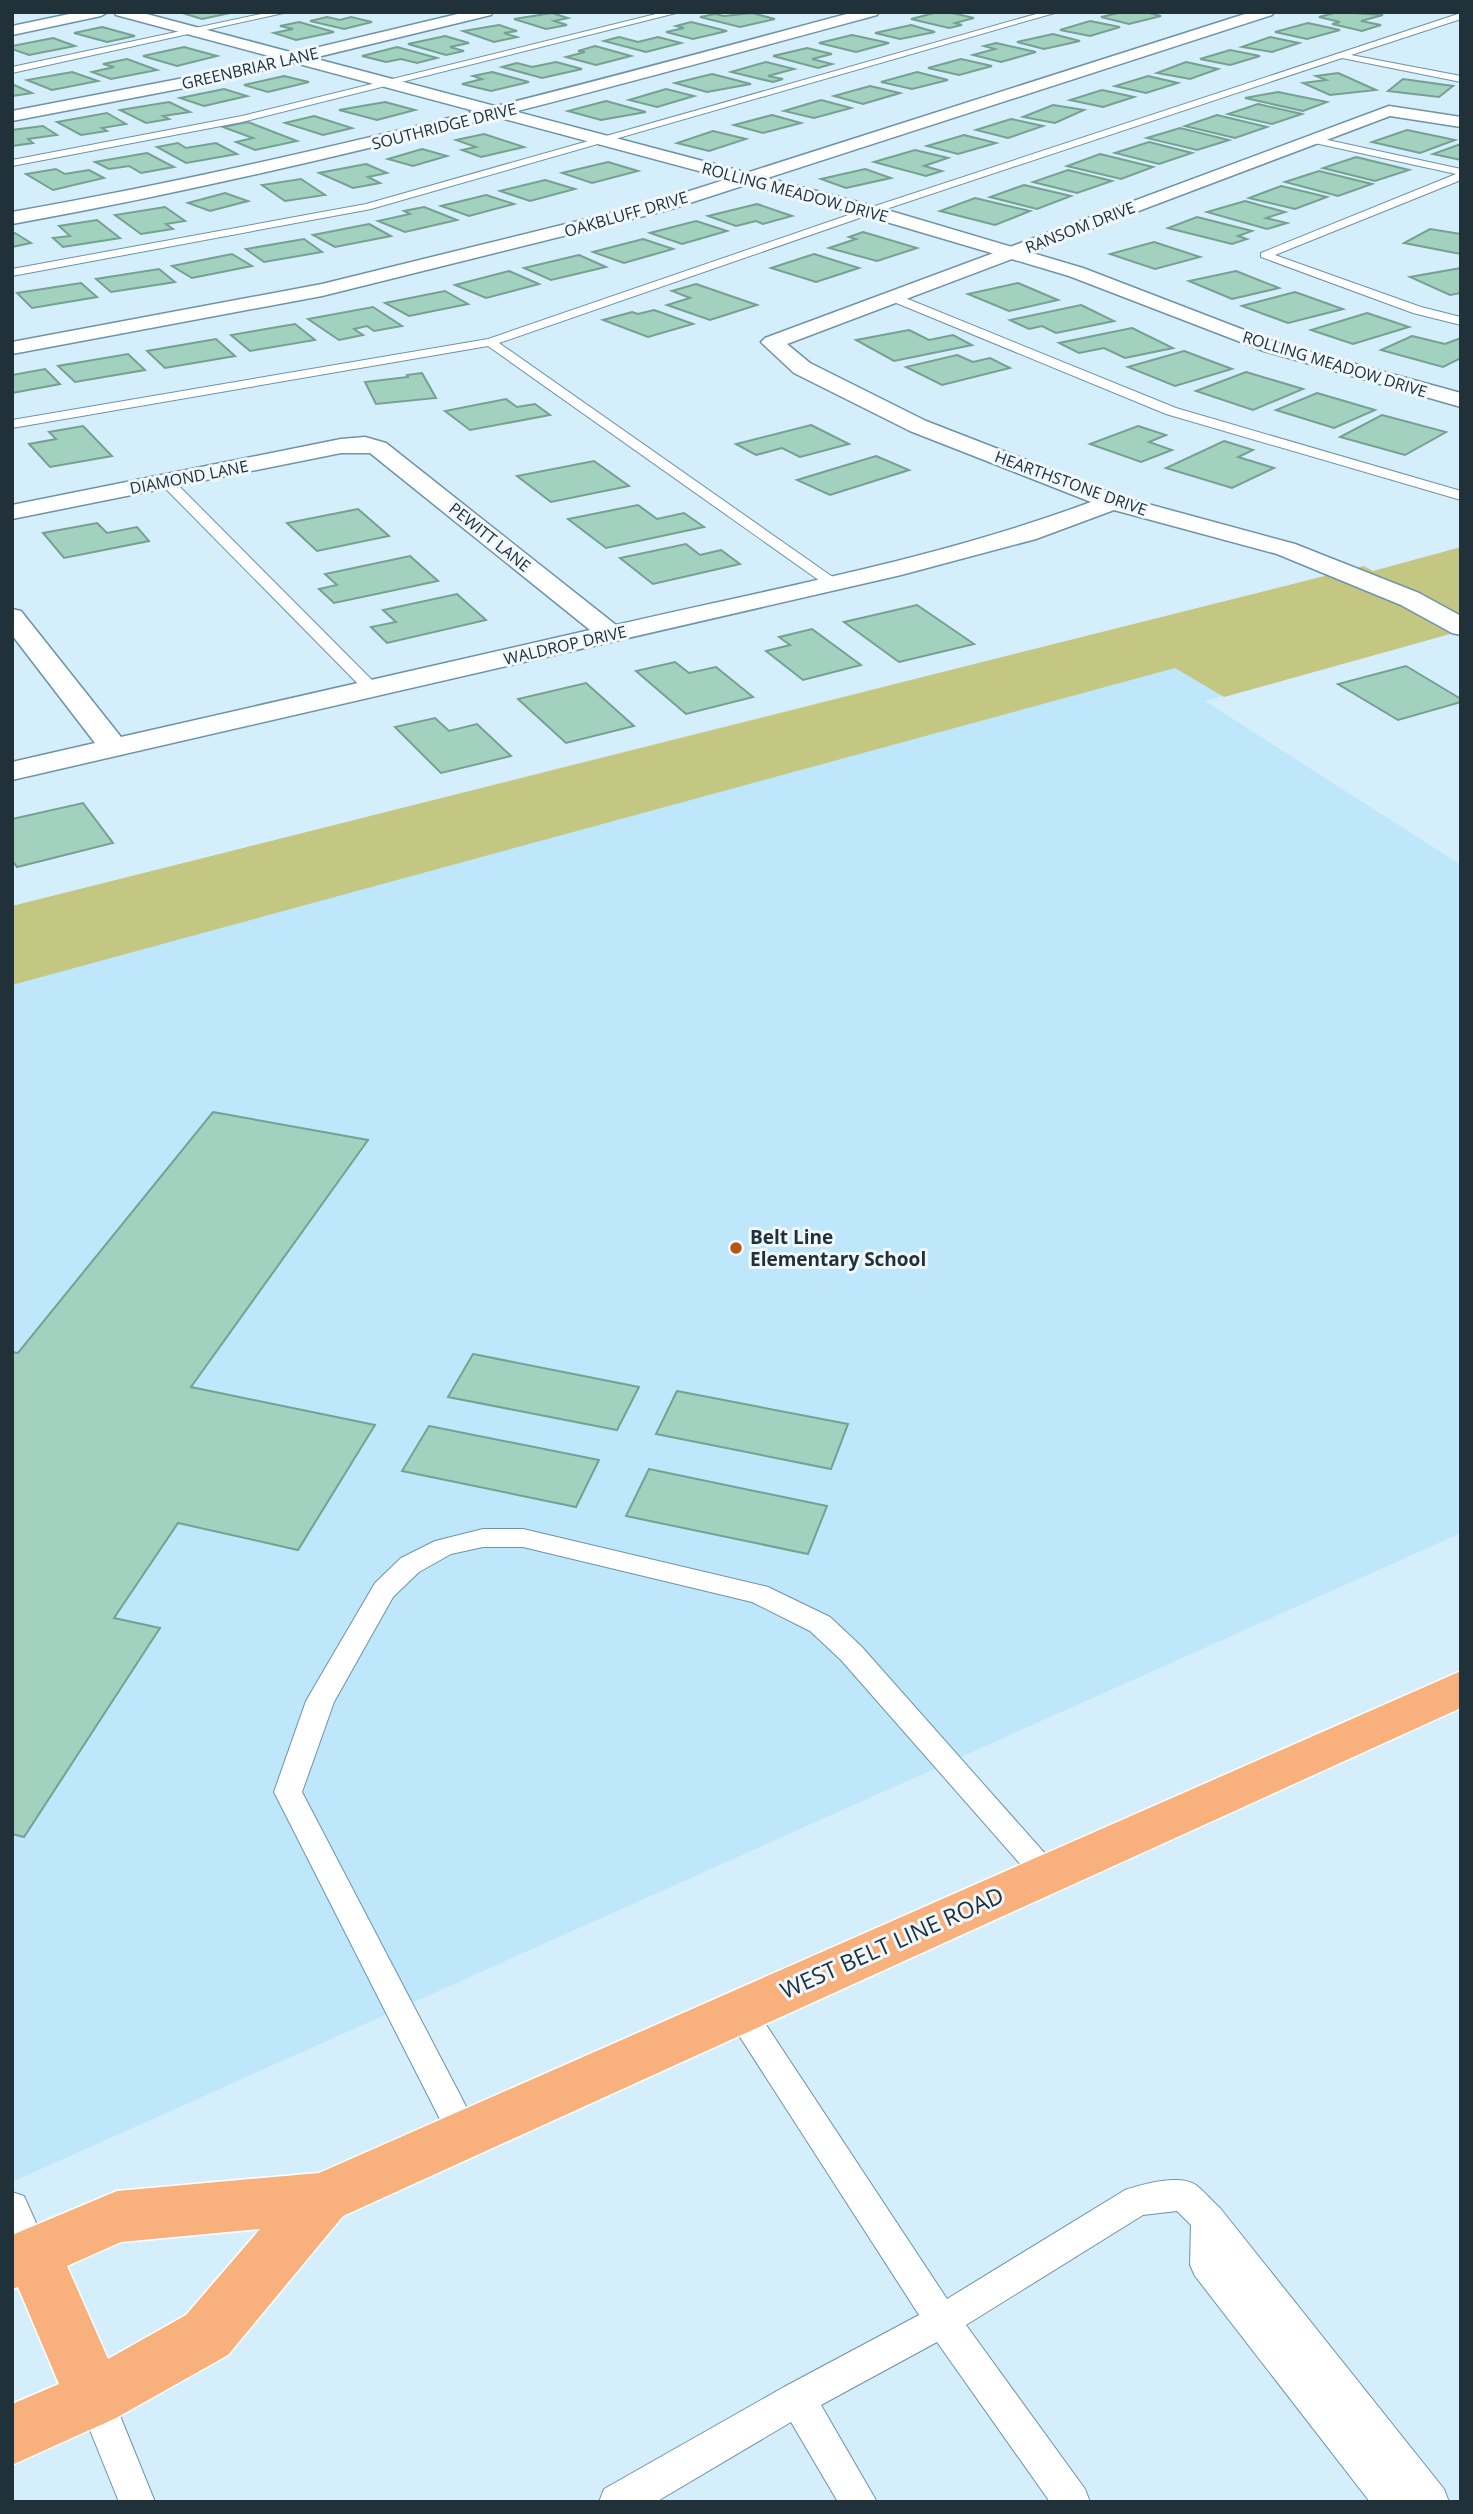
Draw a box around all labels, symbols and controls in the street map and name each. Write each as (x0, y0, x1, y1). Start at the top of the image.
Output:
street label: GREENBRIAR LANE (180, 42, 320, 94)
street label: SOUTHRIDGE DRIVE (369, 97, 519, 155)
street label: ROLLING MEADOW DRIVE (699, 157, 891, 227)
street label: OAKBLUFF DRIVE (562, 186, 690, 242)
street label: RANSOM DRIVE (1022, 196, 1138, 258)
street label: ROLLING MEADOW DRIVE (1240, 325, 1430, 403)
street label: HEARTHSTONE DRIVE (992, 445, 1150, 521)
street label: DIAMOND LANE (128, 455, 250, 499)
street label: PEWITT LANE (445, 497, 535, 577)
street label: WALDROP DRIVE (501, 620, 629, 670)
place label: Belt Line Elementary School (750, 1224, 926, 1272)
marker: Belt Line Elementary School (728, 1240, 744, 1256)
street label: WEST BELT LINE ROAD (775, 1878, 1008, 2006)

